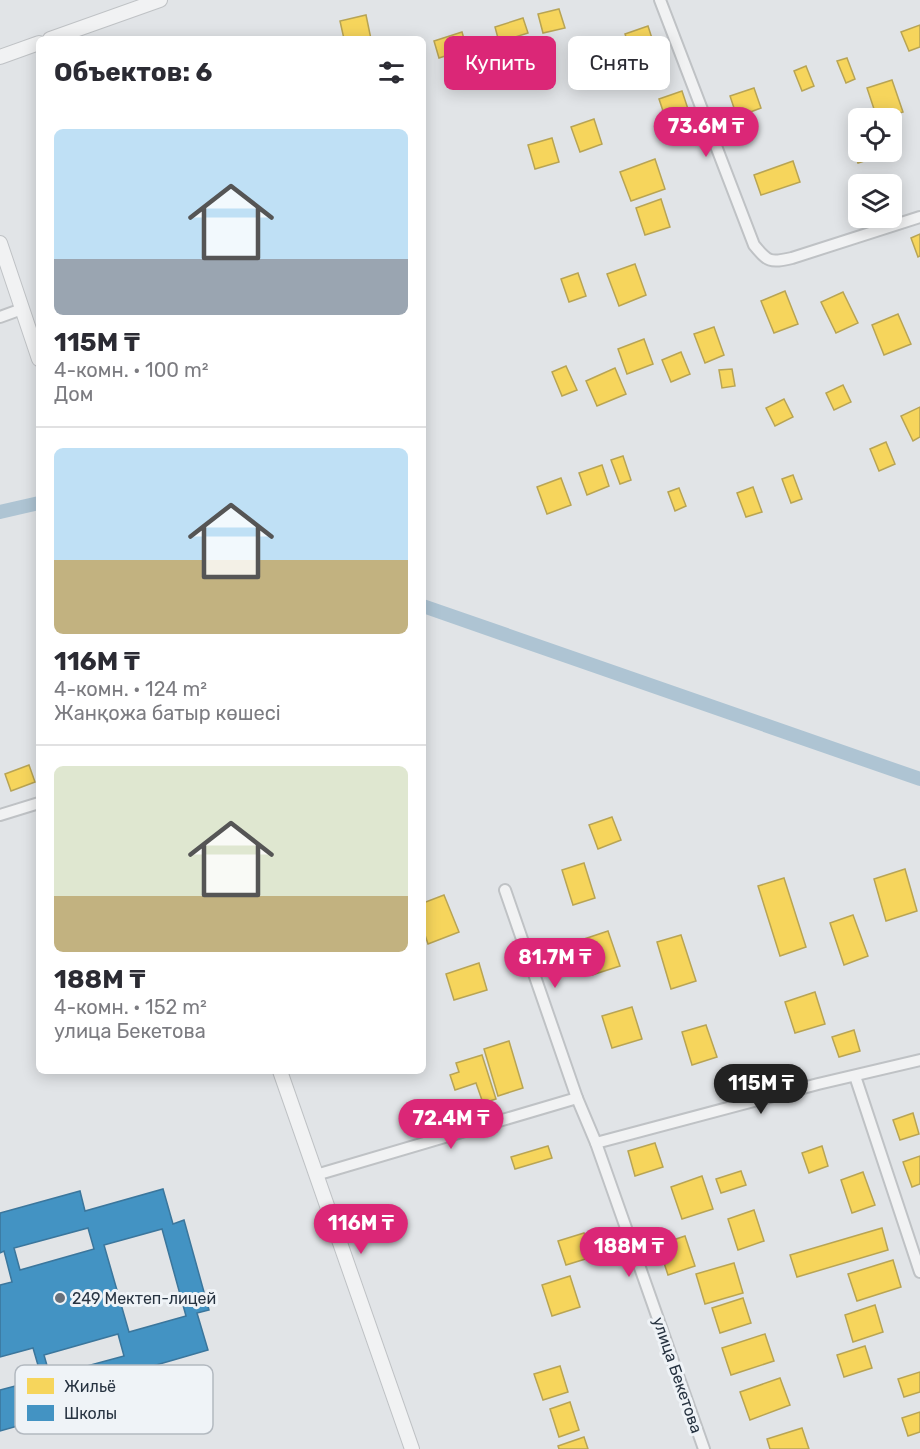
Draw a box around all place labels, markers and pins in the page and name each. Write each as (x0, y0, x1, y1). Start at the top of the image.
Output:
pin: 73.6M ₸ (651, 107, 761, 158)
pin: 81.7M ₸ (500, 938, 610, 989)
pin: 115M ₸ (712, 1064, 810, 1115)
pin: 72.4M ₸ (396, 1099, 506, 1150)
pin: 116M ₸ (312, 1204, 410, 1255)
pin: 188M ₸ (580, 1227, 678, 1278)
place label: 249 Мектеп-лицей (72, 1289, 216, 1308)
marker: 249 Мектеп-лицей (53, 1291, 67, 1305)

